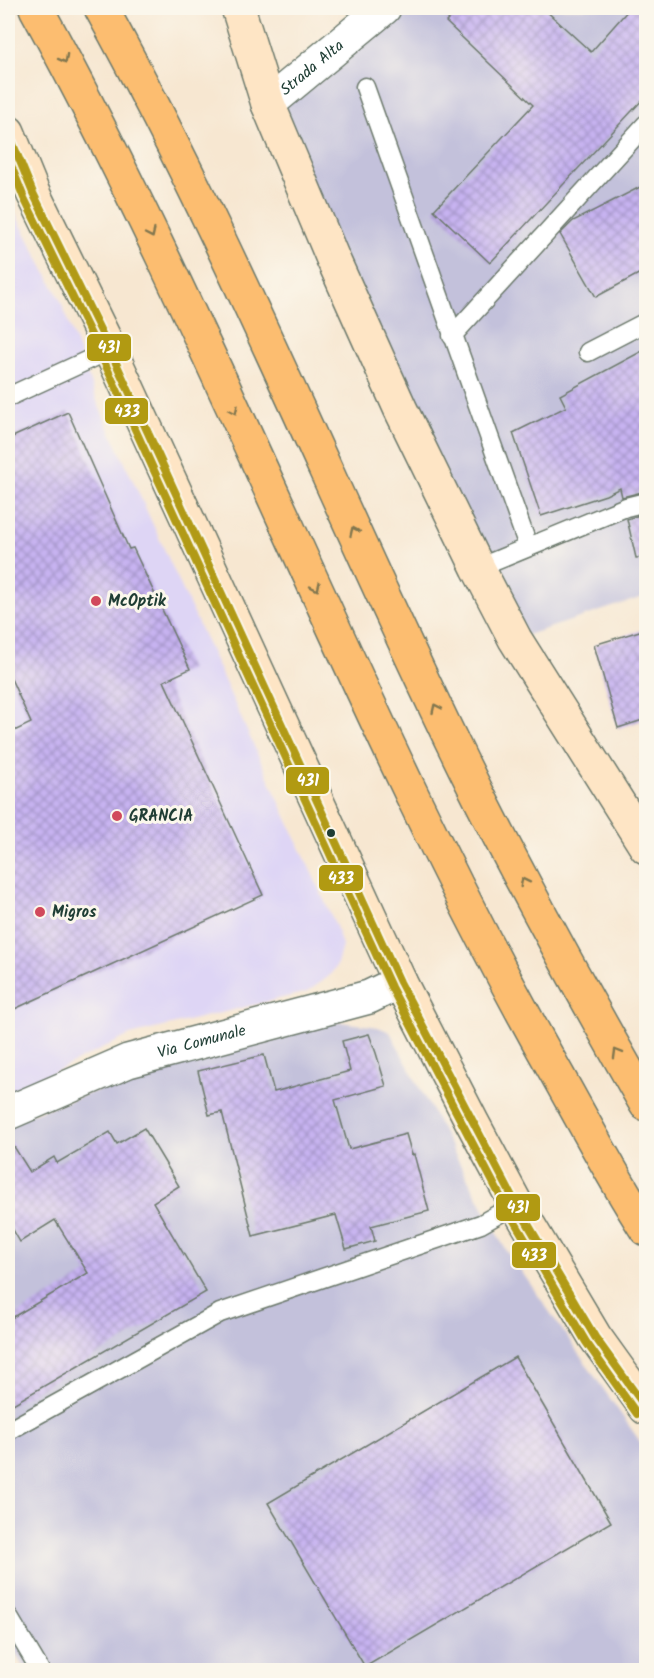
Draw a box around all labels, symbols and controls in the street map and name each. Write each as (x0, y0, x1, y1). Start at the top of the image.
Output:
street label: Strada Alta (274, 34, 349, 102)
one-way arrow (57, 53, 69, 63)
one-way arrow (143, 227, 155, 238)
line badge: 431 (86, 333, 132, 362)
text: 431 (98, 336, 120, 361)
line badge: 433 (104, 397, 149, 425)
text: 433 (114, 400, 140, 425)
one-way arrow (226, 404, 238, 415)
one-way arrow (350, 527, 362, 538)
one-way arrow (308, 581, 320, 592)
place label: McOptik (108, 589, 167, 614)
marker: McOptik (89, 594, 103, 608)
one-way arrow (432, 704, 444, 715)
line badge: 431 (285, 766, 330, 795)
text: 431 (297, 769, 319, 794)
place label: GRANCIA (129, 804, 193, 829)
marker: GRANCIA (110, 809, 124, 823)
unlabelled marker (325, 827, 337, 839)
line badge: 433 (318, 864, 364, 892)
text: 433 (328, 867, 354, 892)
one-way arrow (519, 878, 531, 889)
place label: Migros (52, 900, 97, 925)
marker: Migros (33, 905, 47, 919)
street label: Via Comunale (155, 1018, 249, 1065)
one-way arrow (613, 1049, 625, 1059)
line badge: 431 (495, 1193, 541, 1222)
text: 431 (507, 1196, 529, 1221)
line badge: 433 (511, 1241, 557, 1269)
text: 433 (521, 1244, 547, 1269)

